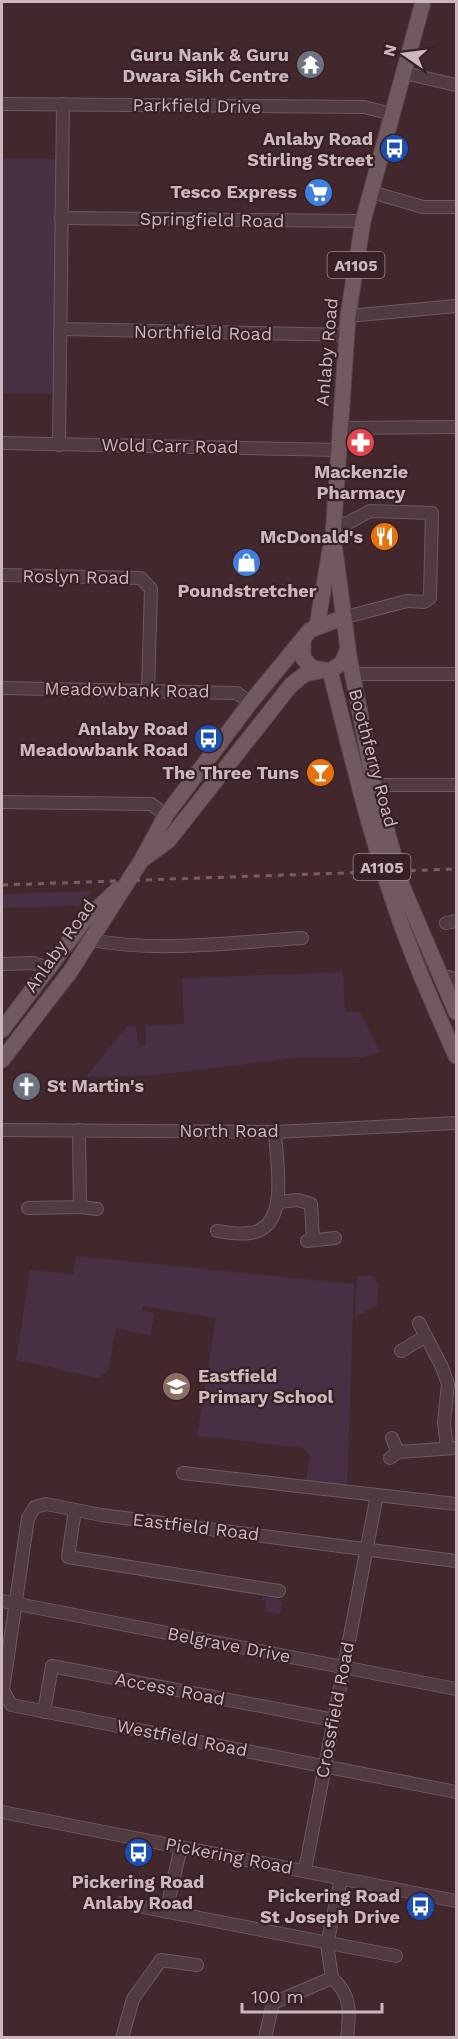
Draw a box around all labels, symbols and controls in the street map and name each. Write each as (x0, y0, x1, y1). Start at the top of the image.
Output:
north arrow (374, 24, 434, 84)
text: N (379, 42, 401, 59)
place label: Guru Nank & Guru Dwara Sikh Centre (123, 44, 289, 86)
temple icon: Guru Nank & Guru Dwara Sikh Centre (294, 49, 326, 81)
street label: Parkfield Drive (132, 94, 262, 117)
place label: Anlaby Road Stirling Street (247, 128, 373, 170)
bus stop icon: Anlaby Road Stirling Street (378, 133, 410, 165)
supermarket icon: Tesco Express (302, 176, 334, 208)
place label: Tesco Express (170, 181, 297, 202)
street label: Springfield Road (139, 208, 285, 231)
road number: A1105 (328, 252, 385, 278)
street label: Anlaby Road (311, 297, 342, 407)
street label: Northfield Road (134, 321, 272, 344)
pharmacy icon: Mackenzie Pharmacy (345, 427, 377, 459)
street label: Wold Carr Road (101, 434, 239, 457)
place label: Mackenzie Pharmacy (314, 461, 408, 503)
restaurant icon: McDonald's (368, 521, 400, 553)
place label: McDonald's (260, 526, 363, 547)
shop icon: Poundstretcher (231, 546, 263, 578)
street label: Roslyn Road (22, 565, 130, 588)
place label: Poundstretcher (178, 580, 317, 601)
street label: Meadowbank Road (44, 678, 210, 701)
street label: Boothferry Road (345, 686, 402, 829)
place label: Anlaby Road Meadowbank Road (19, 718, 188, 760)
bus stop icon: Anlaby Road Meadowbank Road (193, 723, 225, 755)
bar icon: The Three Tuns (304, 757, 336, 789)
place label: The Three Tuns (162, 762, 299, 783)
road number: A1105 (354, 854, 410, 880)
street label: Anlaby Road (20, 895, 99, 996)
church icon: St Martin's (10, 1070, 42, 1102)
place label: St Martin's (47, 1075, 144, 1096)
street label: North Road (179, 1120, 279, 1141)
place label: Eastfield Primary School (198, 1365, 334, 1407)
school or university icon: Eastfield Primary School (161, 1370, 193, 1402)
street label: Eastfield Road (132, 1508, 261, 1545)
street label: Belgrave Drive (166, 1622, 292, 1667)
street label: Crossfield Road (311, 1640, 358, 1780)
street label: Access Road (113, 1668, 227, 1709)
street label: Westfield Road (115, 1715, 249, 1760)
street label: Pickering Road (164, 1833, 294, 1878)
bus stop icon: Pickering Road Anlaby Road (122, 1837, 154, 1869)
place label: Pickering Road Anlaby Road (72, 1871, 204, 1913)
place label: Pickering Road St Joseph Drive (260, 1885, 400, 1927)
bus stop icon: Pickering Road St Joseph Drive (405, 1890, 437, 1922)
scale bar (242, 1976, 382, 2014)
text: 100 m (251, 1986, 304, 2007)

